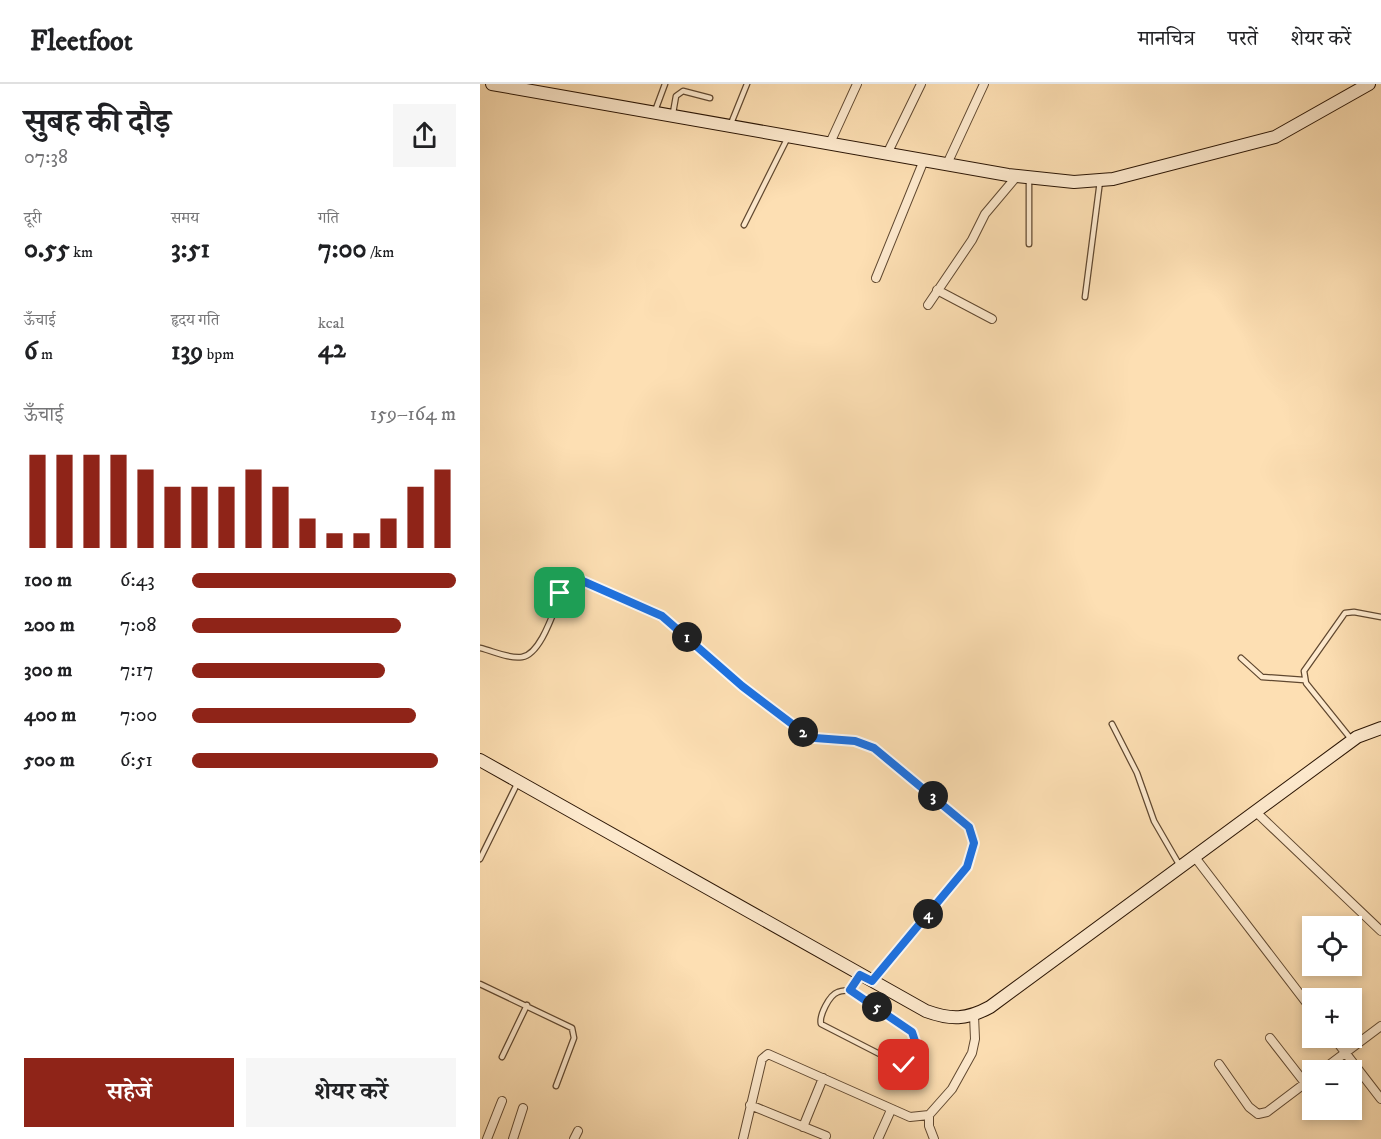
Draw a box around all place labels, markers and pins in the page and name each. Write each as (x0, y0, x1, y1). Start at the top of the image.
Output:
pin (534, 567, 585, 618)
pin: 1 (672, 622, 702, 652)
pin: 2 (788, 717, 818, 747)
pin: 3 (918, 781, 948, 811)
pin: 4 (913, 899, 943, 929)
pin: 5 (862, 992, 892, 1022)
pin (878, 1039, 929, 1090)

